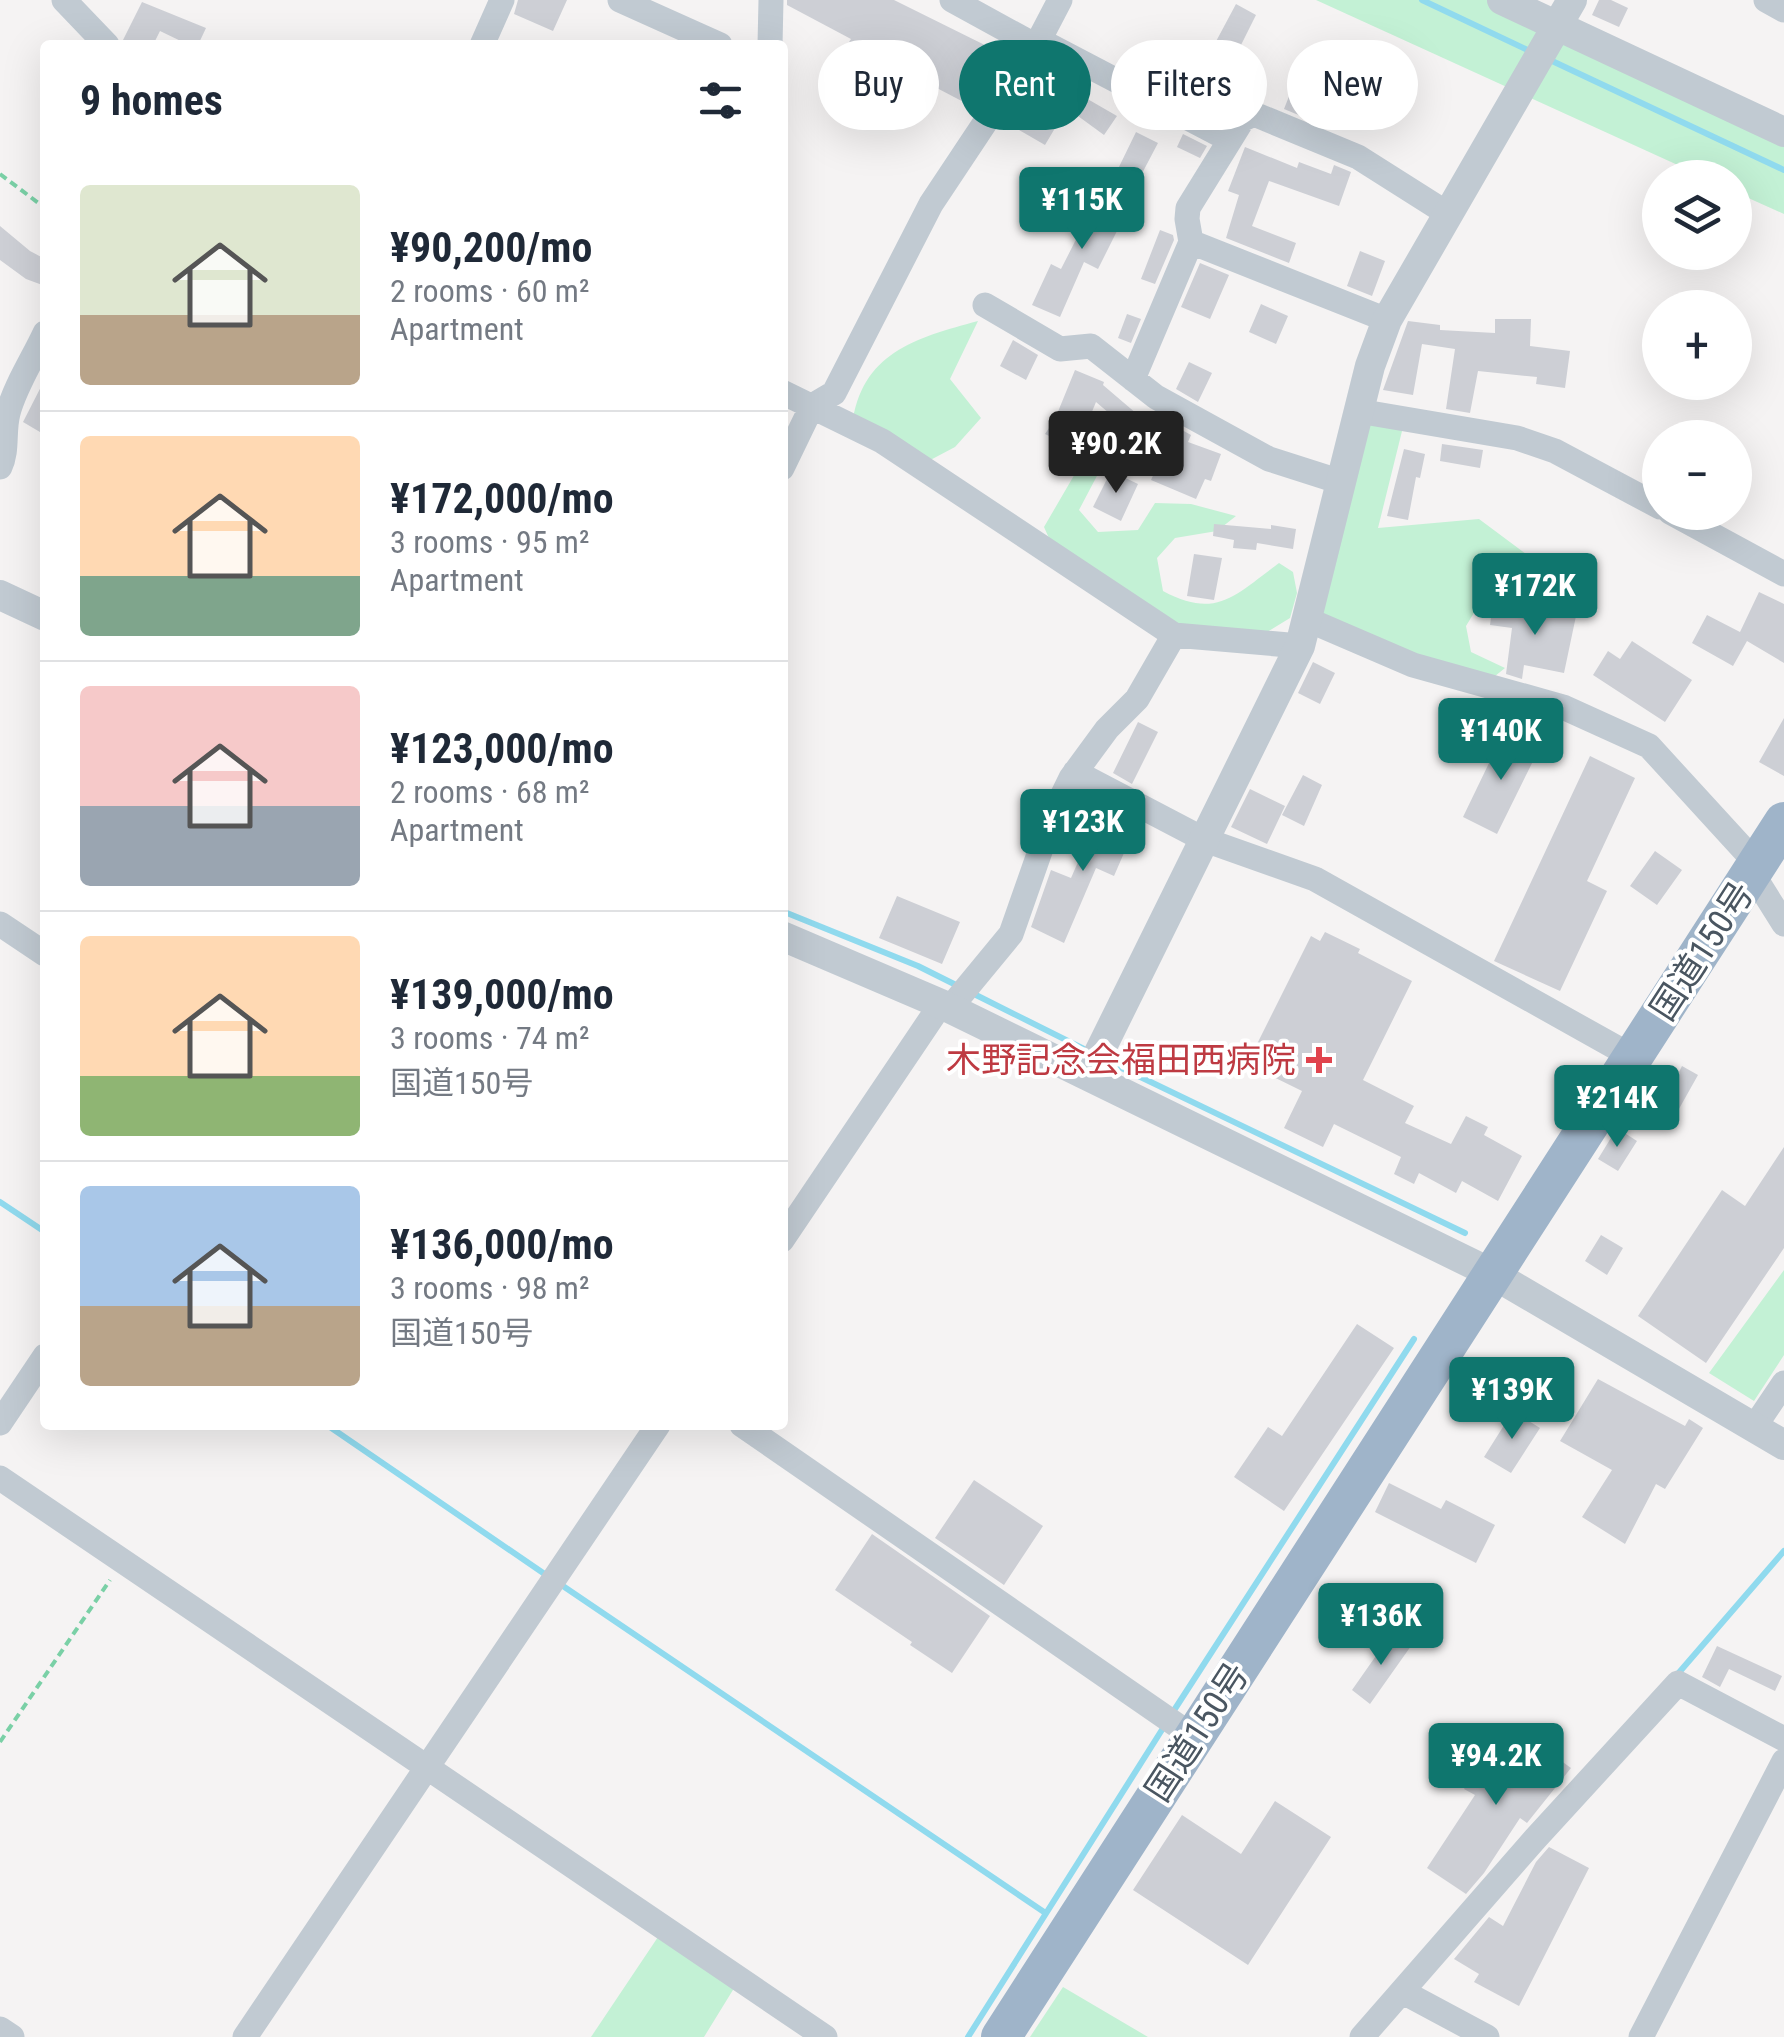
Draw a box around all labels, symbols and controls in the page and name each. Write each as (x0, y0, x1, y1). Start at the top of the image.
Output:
chip: Buy (818, 40, 939, 130)
chip: Rent (959, 40, 1091, 130)
chip: Filters (1111, 40, 1267, 130)
chip: New (1287, 40, 1418, 130)
icon: filters (693, 73, 748, 128)
text: 9 homes (80, 76, 223, 125)
map controls (1642, 160, 1752, 530)
button: layers (1642, 160, 1752, 270)
pin: ¥115K (1012, 167, 1152, 252)
text: ¥115K (1041, 180, 1123, 218)
text: ¥90,200/mo (390, 223, 592, 272)
icon: home (160, 225, 280, 345)
text: 2 rooms · 60 m² (390, 272, 589, 310)
button: + (1642, 290, 1752, 400)
text: Apartment (390, 310, 524, 348)
pin: ¥90.2K (1035, 411, 1197, 496)
button: − (1642, 420, 1752, 530)
text: ¥90.2K (1071, 424, 1161, 462)
text: ¥172,000/mo (390, 474, 614, 523)
icon: home (160, 476, 280, 596)
text: 3 rooms · 95 m² (390, 523, 589, 561)
pin: ¥172K (1465, 553, 1605, 638)
text: Apartment (390, 561, 524, 599)
text: ¥172K (1494, 566, 1576, 604)
pin: ¥140K (1431, 698, 1571, 783)
text: ¥140K (1460, 711, 1542, 749)
text: ¥123,000/mo (390, 724, 614, 773)
icon: home (160, 726, 280, 846)
text: 2 rooms · 68 m² (390, 773, 589, 811)
pin: ¥123K (1013, 789, 1153, 874)
text: ¥123K (1042, 802, 1124, 840)
text: Apartment (390, 811, 524, 849)
street label: 国道150号 (1643, 874, 1762, 1028)
text: ¥139,000/mo (390, 970, 614, 1019)
icon: home (160, 976, 280, 1096)
text: 3 rooms · 74 m² (390, 1019, 589, 1057)
place label: 木野記念会福田西病院 (946, 1040, 1296, 1081)
marker: 木野記念会福田西病院 (1306, 1047, 1332, 1073)
text: 国道150号 (390, 1064, 533, 1102)
pin: ¥214K (1547, 1065, 1687, 1150)
text: ¥214K (1576, 1078, 1658, 1116)
text: ¥136,000/mo (390, 1220, 614, 1269)
icon: home (160, 1226, 280, 1346)
text: 3 rooms · 98 m² (390, 1269, 589, 1307)
text: 国道150号 (390, 1314, 533, 1352)
pin: ¥139K (1442, 1357, 1582, 1442)
text: ¥139K (1471, 1370, 1553, 1408)
pin: ¥136K (1311, 1583, 1451, 1668)
text: ¥136K (1340, 1596, 1422, 1634)
street label: 国道150号 (1138, 1655, 1257, 1809)
pin: ¥94.2K (1415, 1723, 1577, 1808)
text: ¥94.2K (1451, 1736, 1541, 1774)

